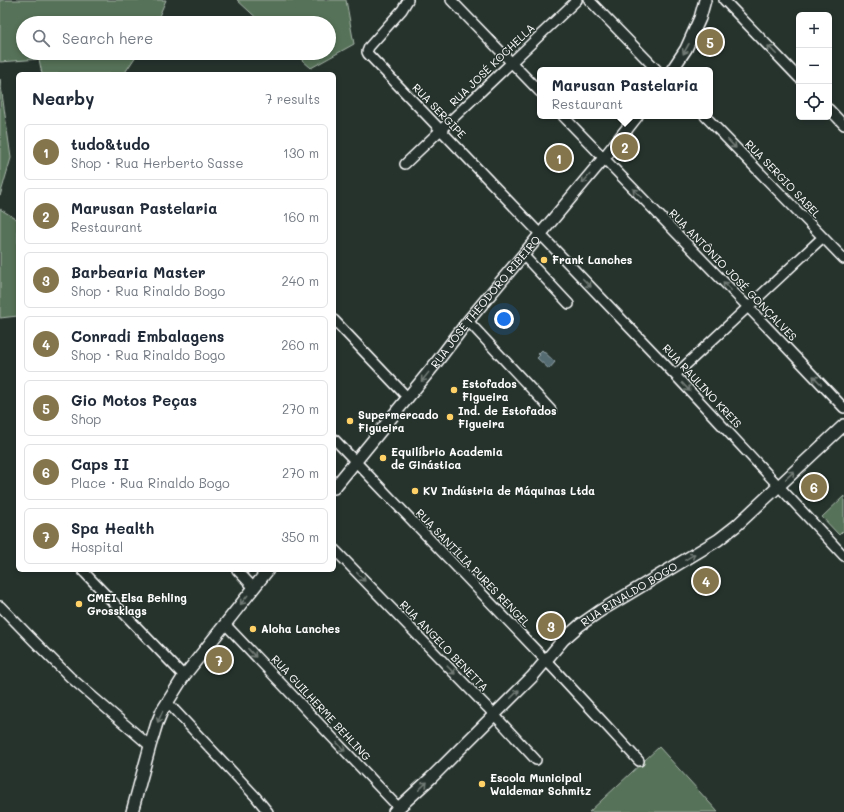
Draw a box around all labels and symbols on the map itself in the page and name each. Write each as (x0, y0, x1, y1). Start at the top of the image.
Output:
street label: RUA JOSÉ KOCHELLA (446, 20, 537, 109)
pin: 5 (697, 27, 723, 57)
one-way arrow (681, 43, 689, 55)
one-way arrow (767, 45, 777, 55)
street label: RUA SERGIPE (409, 80, 469, 141)
pin: 2 (612, 132, 638, 162)
street label: RUA SERGIO SABEL (742, 136, 825, 221)
one-way arrow (727, 139, 737, 149)
pin: 1 (546, 143, 572, 173)
one-way arrow (582, 173, 591, 184)
one-way arrow (632, 188, 642, 198)
street label: RUA ANTÔNIO JOSÉ GONÇALVES (666, 205, 801, 344)
street label: RUA JOSÉ THEODORO RIBEIRO (427, 232, 544, 371)
place label: Frank Lanches (552, 252, 633, 267)
marker: Frank Lanches (539, 255, 549, 265)
one-way arrow (582, 278, 592, 288)
one-way arrow (722, 281, 732, 291)
your location (494, 309, 514, 329)
street label: RUA RAULINO KREIS (660, 340, 745, 431)
one-way arrow (420, 372, 429, 383)
one-way arrow (812, 375, 822, 385)
place label: Estofados Figueira (462, 376, 517, 404)
one-way arrow (682, 382, 691, 392)
marker: Estofados Figueira (449, 385, 459, 395)
place label: Ind. de Estofados Figueira (458, 403, 557, 431)
place label: Supermercado Figueira (358, 407, 439, 435)
marker: Ind. de Estofados Figueira (445, 412, 455, 422)
marker: Supermercado Figueira (345, 416, 355, 426)
place label: Equilíbrio Academia de Ginástica (391, 444, 503, 472)
marker: Equilíbrio Academia de Ginástica (378, 453, 388, 463)
one-way arrow (785, 470, 795, 480)
pin: 6 (801, 472, 827, 502)
place label: KV Indústria de Máquinas Ltda (423, 483, 595, 498)
marker: KV Indústria de Máquinas Ltda (410, 486, 420, 496)
street label: RUA SANTÍLIA PURES RENGEL (413, 505, 534, 630)
one-way arrow (684, 552, 696, 560)
street label: RUA RINALDO BOGO (577, 558, 680, 629)
pin: 4 (693, 566, 719, 596)
one-way arrow (356, 572, 366, 582)
place label: CMEI Elsa Behling Grossklags (87, 590, 187, 618)
one-way arrow (239, 595, 248, 606)
street label: RUA ANGELO BENETTA (397, 597, 492, 694)
marker: CMEI Elsa Behling Grossklags (74, 599, 84, 609)
pin: 3 (538, 611, 564, 641)
place label: Aloha Lanches (261, 621, 340, 636)
marker: Aloha Lanches (248, 624, 258, 634)
pin: 7 (206, 645, 232, 675)
one-way arrow (247, 647, 256, 657)
street label: RUA GUILHERME BEHLING (268, 652, 374, 764)
one-way arrow (447, 665, 456, 675)
one-way arrow (510, 689, 520, 699)
one-way arrow (156, 711, 163, 723)
one-way arrow (336, 742, 346, 752)
place label: Escola Municipal Waldemar Schmitz (490, 770, 591, 798)
marker: Escola Municipal Waldemar Schmitz (477, 779, 487, 789)
one-way arrow (418, 781, 428, 791)

